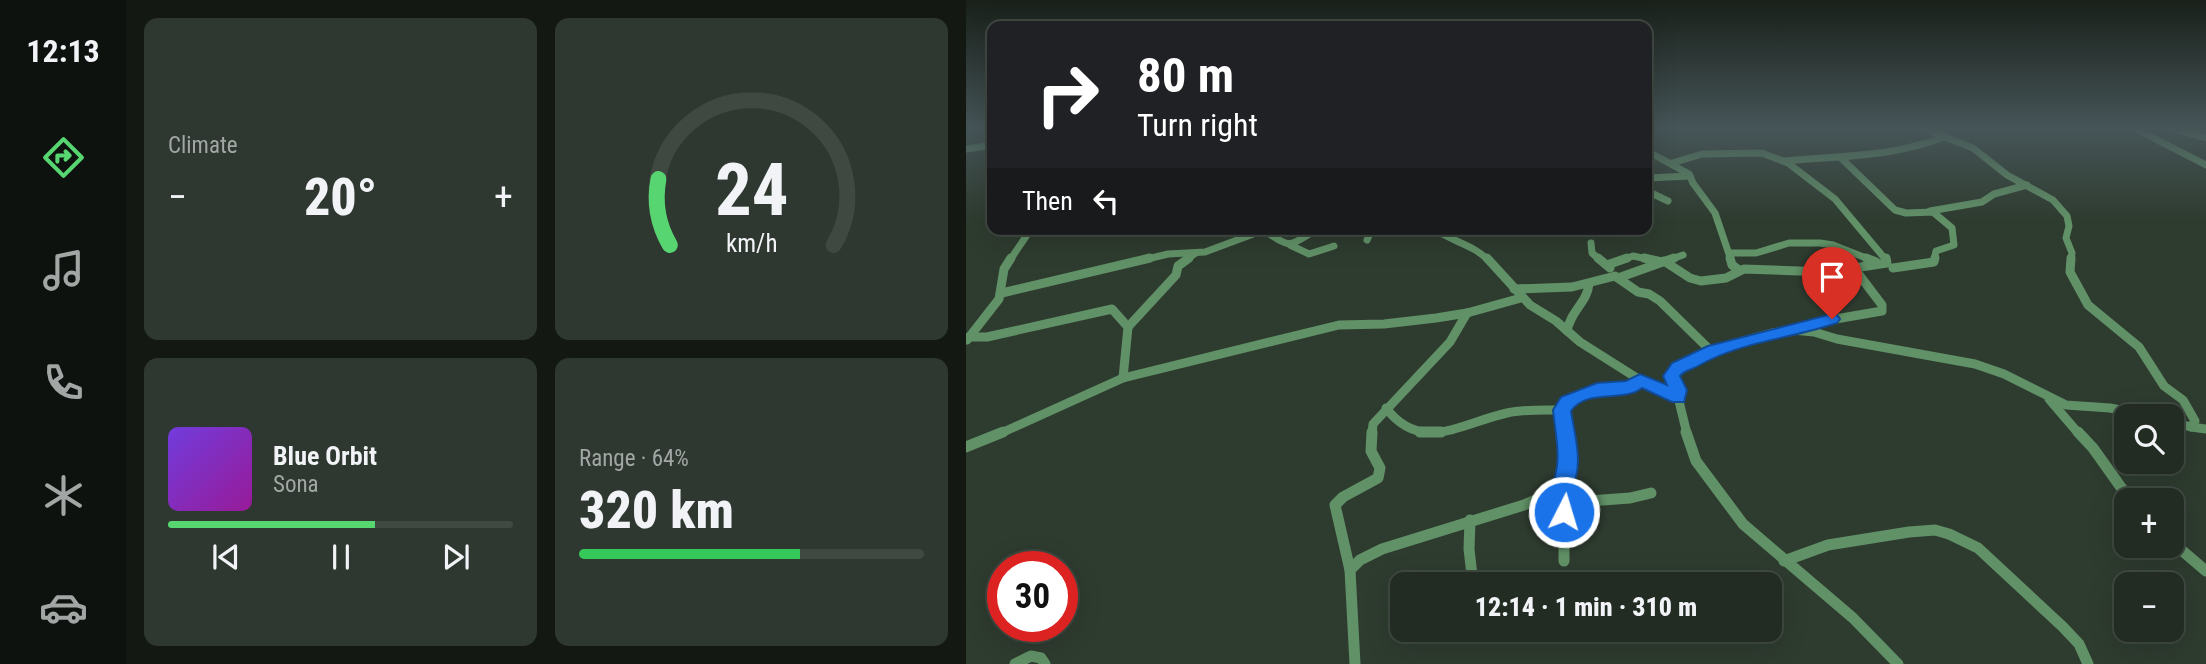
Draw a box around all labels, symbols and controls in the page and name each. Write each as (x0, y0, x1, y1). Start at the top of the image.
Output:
text: 12:13 (26, 32, 100, 70)
text: 80 m (1137, 47, 1234, 104)
icon: right (1022, 49, 1113, 140)
text: Turn right (1137, 106, 1258, 144)
text: Climate (168, 132, 238, 159)
icon: directions (39, 133, 88, 182)
text: 24 (715, 147, 788, 233)
text: 20° (304, 167, 377, 228)
text: − (168, 175, 187, 219)
text: + (494, 175, 513, 219)
icon: left (1087, 182, 1125, 220)
text: Then (1022, 186, 1073, 216)
text: km/h (726, 229, 777, 258)
icon: music (39, 246, 88, 295)
pin (1802, 247, 1862, 319)
icon: arrive (1813, 258, 1851, 296)
icon: phone (39, 358, 88, 407)
map controls (2114, 404, 2184, 642)
button: search (2114, 404, 2184, 474)
text: Blue Orbit (273, 441, 377, 471)
text: Range · 64% (579, 445, 689, 472)
icon: climate (39, 471, 88, 520)
text: Sona (273, 471, 319, 498)
position arrow (1527, 475, 1601, 549)
text: 320 km (579, 480, 734, 541)
button: + (2114, 488, 2184, 558)
icon: previous (207, 538, 245, 576)
icon: pause (322, 538, 360, 576)
icon: next (437, 538, 475, 576)
speed limit sign: 30 (987, 551, 1078, 642)
button: − (2114, 572, 2184, 642)
icon: car (39, 583, 88, 632)
text: 12:14 · 1 min · 310 m (1475, 592, 1697, 622)

